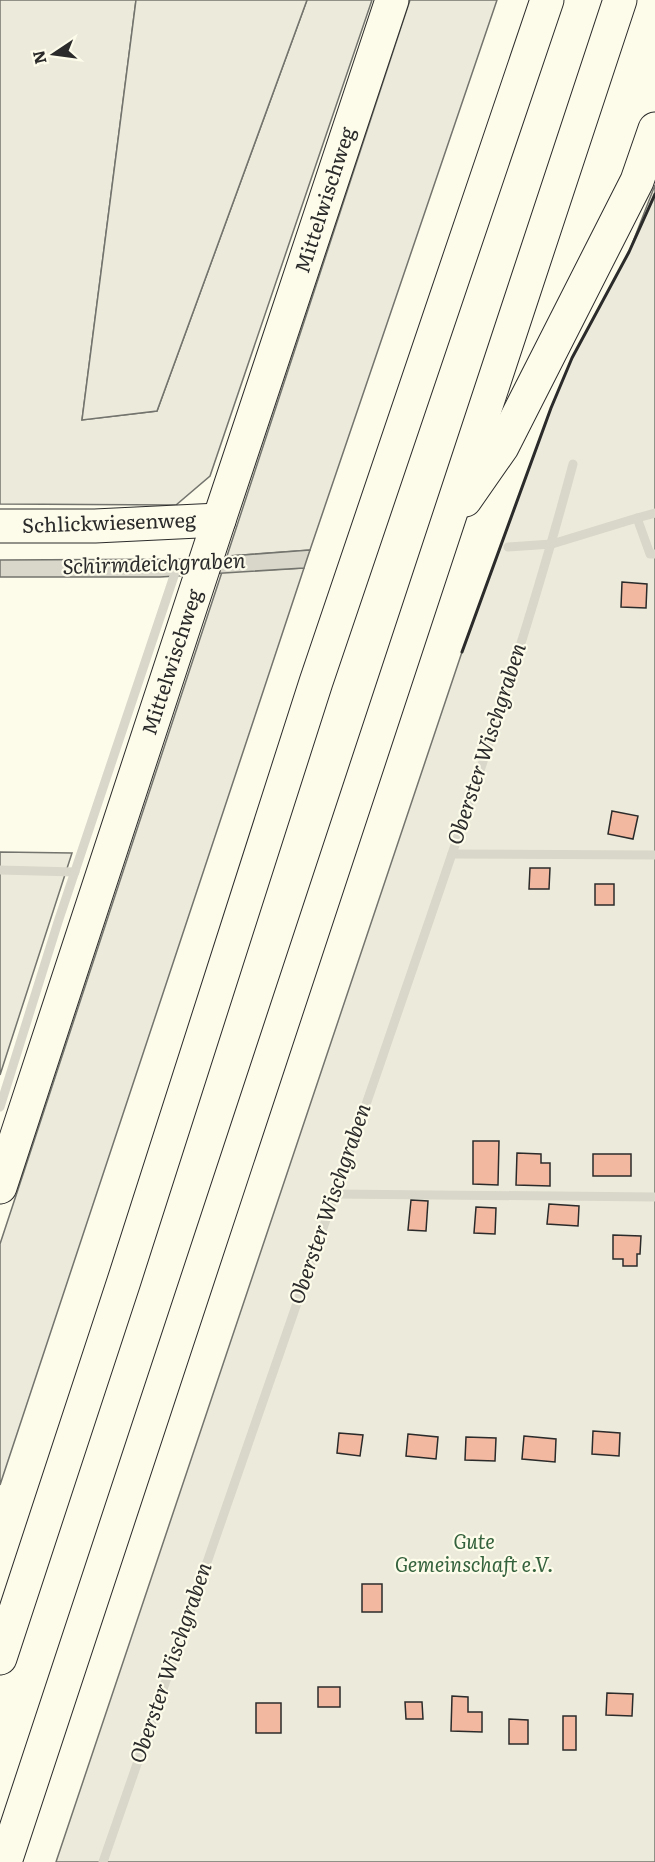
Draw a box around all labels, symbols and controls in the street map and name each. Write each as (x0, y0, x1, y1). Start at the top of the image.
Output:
north arrow (24, 24, 84, 84)
text: N (25, 48, 52, 67)
street label: Mittelwischweg (285, 122, 361, 276)
street label: Schlickwiesenweg (21, 503, 197, 539)
water label: Schirmdeichgraben (62, 543, 246, 580)
street label: Mittelwischweg (132, 584, 208, 738)
water label: Oberster Wischgraben (437, 638, 532, 848)
water label: Oberster Wischgraben (279, 1098, 377, 1308)
park label: Gute Gemeinschaft e.V. (395, 1525, 553, 1578)
water label: Oberster Wischgraben (120, 1557, 218, 1767)

